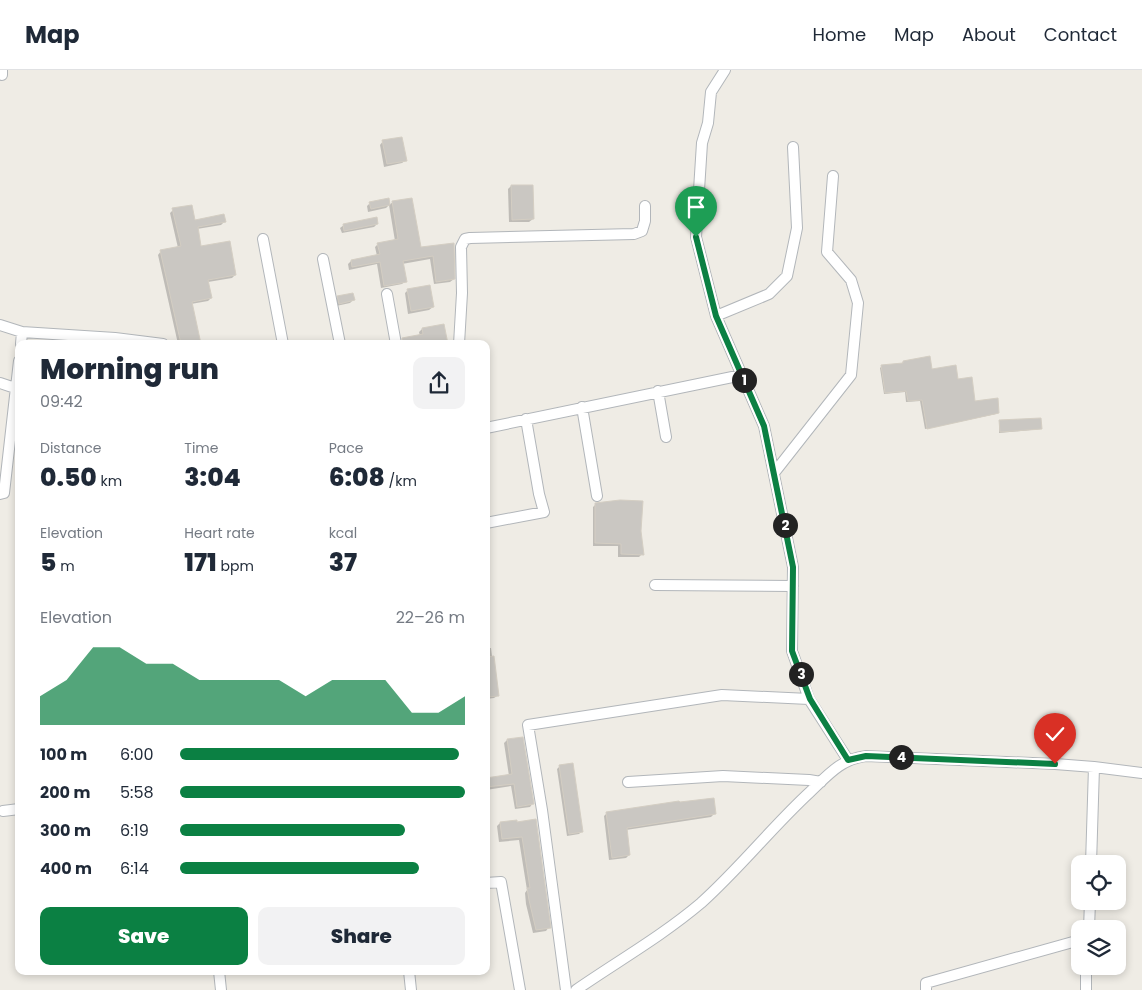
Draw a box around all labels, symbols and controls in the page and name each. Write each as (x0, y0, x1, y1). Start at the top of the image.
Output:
text: Map (25, 18, 80, 51)
text: Home (812, 22, 866, 47)
text: Map (894, 22, 934, 47)
text: About (962, 22, 1016, 47)
text: Contact (1044, 22, 1117, 47)
pin (675, 186, 717, 237)
icon: arrive (682, 193, 710, 221)
text: Morning run (40, 350, 219, 389)
button: share (413, 357, 465, 409)
pin: 1 (732, 368, 756, 392)
text: 1 (742, 370, 747, 390)
text: 09:42 (40, 390, 83, 413)
text: Distance (40, 438, 101, 458)
text: Time (184, 438, 218, 458)
text: Pace (329, 438, 363, 458)
text: 0.50 (40, 460, 97, 495)
text: 3:04 (184, 460, 241, 495)
text: 6:08 (329, 460, 385, 495)
text: km (97, 471, 122, 491)
text: /km (385, 471, 417, 491)
pin: 2 (772, 512, 798, 538)
text: 2 (782, 515, 790, 535)
text: Elevation (40, 523, 103, 543)
text: Heart rate (184, 523, 255, 543)
text: kcal (329, 523, 357, 543)
text: 5 (40, 545, 56, 580)
text: 171 (184, 545, 217, 580)
text: 37 (329, 545, 357, 580)
text: m (56, 556, 75, 576)
text: bpm (217, 556, 254, 576)
text: Elevation (40, 606, 112, 629)
text: 22–26 m (396, 606, 465, 629)
pin: 3 (788, 662, 814, 686)
text: 3 (797, 664, 806, 684)
pin (1034, 713, 1076, 764)
icon: check (1041, 720, 1069, 748)
text: 100 m (40, 743, 87, 766)
text: 6:00 (120, 743, 154, 766)
pin: 4 (888, 744, 914, 770)
text: 4 (897, 747, 906, 767)
text: 200 m (40, 781, 90, 804)
text: 5:58 (120, 781, 154, 804)
text: 300 m (40, 819, 91, 842)
text: 6:19 (120, 819, 149, 842)
map controls (1071, 855, 1126, 975)
button: locate (1071, 855, 1126, 910)
text: 400 m (40, 857, 92, 880)
text: 6:14 (120, 857, 149, 880)
button: Save (40, 907, 248, 965)
button: Share (258, 907, 465, 965)
button: layers (1071, 920, 1126, 975)

